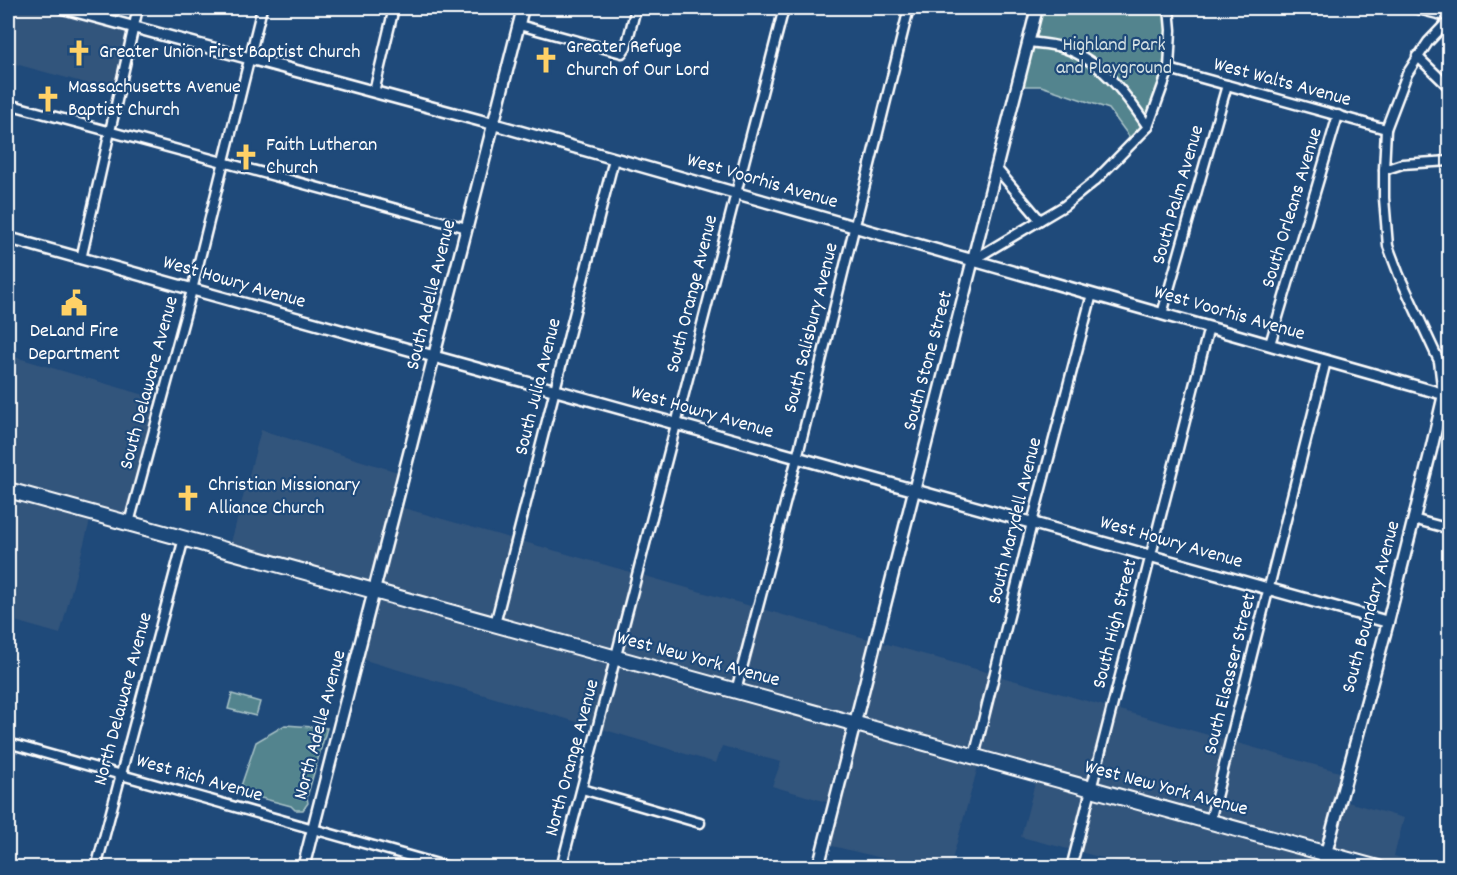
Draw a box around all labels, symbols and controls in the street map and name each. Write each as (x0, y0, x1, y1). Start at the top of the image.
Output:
park label: Highland Park and Playground (1056, 32, 1172, 83)
place label: Greater Refuge Church of Our Lord (566, 34, 709, 85)
church icon: Greater Union First Baptist Church (64, 38, 94, 68)
place label: Greater Union First Baptist Church (99, 39, 360, 67)
church icon: Greater Refuge Church of Our Lord (531, 45, 561, 75)
street label: West Walts Avenue (1210, 51, 1354, 115)
place label: Massachusetts Avenue Baptist Church (68, 74, 241, 125)
church icon: Massachusetts Avenue Baptist Church (33, 84, 63, 114)
street label: South Palm Avenue (1146, 122, 1212, 268)
street label: South Orleans Avenue (1255, 124, 1331, 292)
place label: Faith Lutheran Church (266, 132, 377, 183)
church icon: Faith Lutheran Church (231, 142, 261, 172)
street label: West Voorhis Avenue (683, 147, 841, 217)
street label: South Orange Avenue (660, 212, 726, 376)
street label: South Adelle Avenue (400, 217, 464, 373)
street label: South Salisbury Avenue (777, 240, 847, 416)
street label: West Howry Avenue (159, 249, 309, 317)
street label: West Voorhis Avenue (1150, 279, 1308, 349)
public building icon: DeLand Fire Department (59, 288, 89, 318)
street label: South Stone Street (897, 288, 961, 434)
street label: South Delaware Avenue (113, 293, 187, 473)
street label: South Julia Avenue (508, 315, 570, 459)
place label: DeLand Fire Department (28, 318, 120, 369)
street label: West Howry Avenue (627, 379, 777, 447)
street label: South Marydell Avenue (982, 434, 1050, 607)
place label: Christian Missionary Alliance Church (208, 472, 361, 523)
church icon: Christian Missionary Alliance Church (173, 483, 203, 513)
street label: West Howry Avenue (1096, 509, 1246, 577)
street label: South Boundary Avenue (1336, 518, 1409, 696)
street label: South High Street (1086, 556, 1146, 692)
street label: South Elsasser Street (1197, 590, 1265, 758)
street label: North Delaware Avenue (87, 609, 161, 789)
street label: West New York Avenue (613, 625, 783, 695)
street label: North Adelle Avenue (288, 647, 355, 803)
street label: North Orange Avenue (539, 676, 607, 840)
street label: West Rich Avenue (132, 748, 266, 811)
street label: West New York Avenue (1081, 754, 1251, 824)

